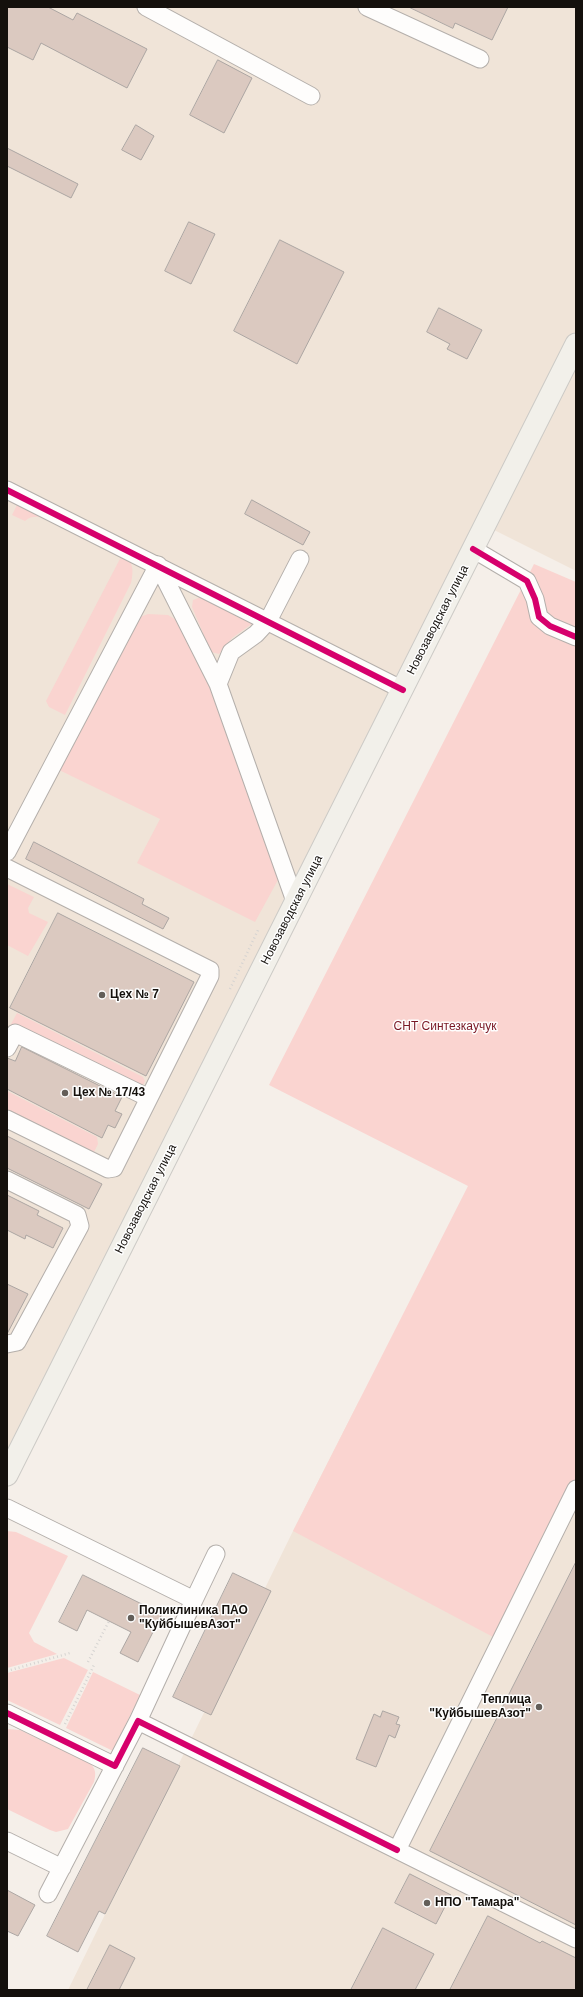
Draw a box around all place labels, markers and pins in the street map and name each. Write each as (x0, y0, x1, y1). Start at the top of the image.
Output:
place label: Цех № 7 (110, 988, 159, 1002)
marker: Цех № 7 (97, 990, 107, 1000)
place label: Цех № 17/43 (73, 1086, 145, 1100)
marker: Цех № 17/43 (60, 1088, 70, 1098)
place label: Поликлиника ПАО "КуйбышевАзот" (139, 1604, 248, 1632)
marker: Поликлиника ПАО "КуйбышевАзот" (126, 1613, 136, 1623)
place label: Теплица "КуйбышевАзот" (429, 1693, 531, 1721)
marker: Теплица "КуйбышевАзот" (534, 1702, 544, 1712)
place label: НПО "Тамара" (435, 1896, 519, 1910)
marker: НПО "Тамара" (422, 1898, 432, 1908)

